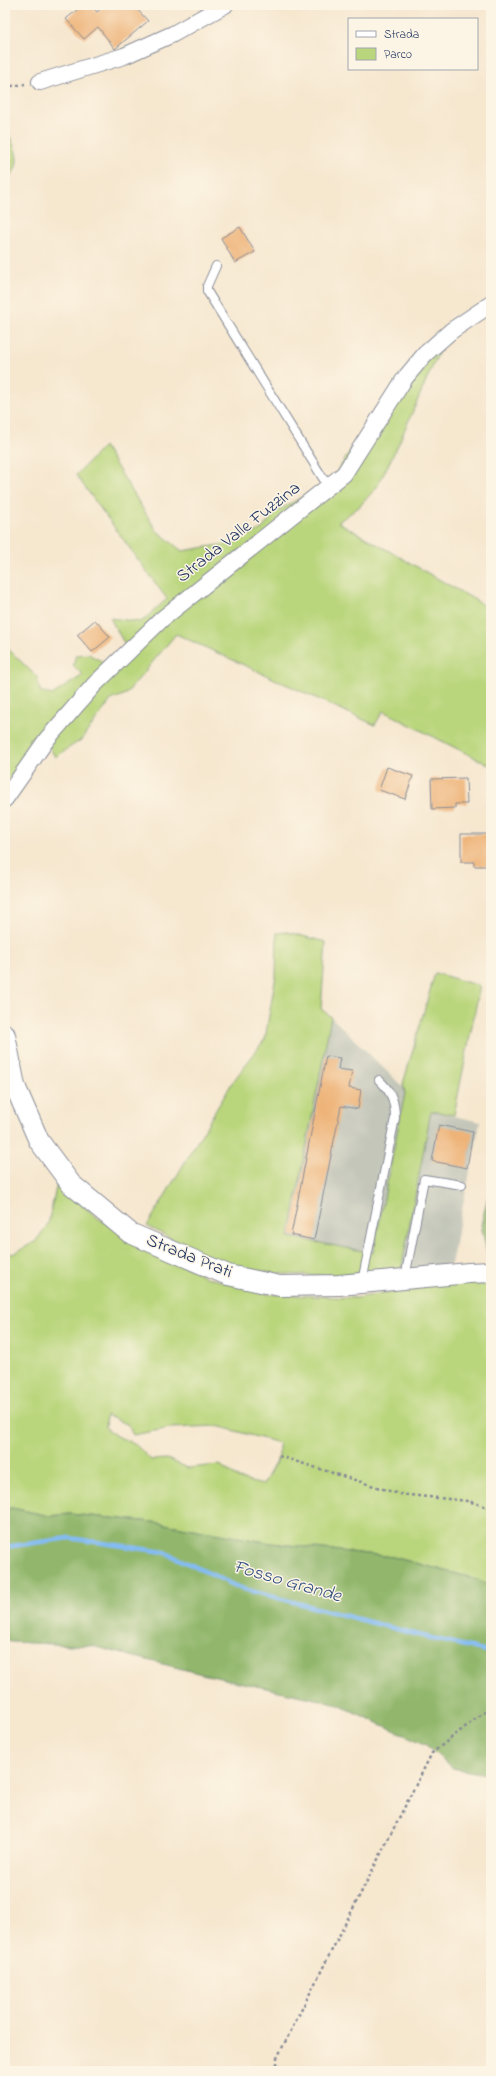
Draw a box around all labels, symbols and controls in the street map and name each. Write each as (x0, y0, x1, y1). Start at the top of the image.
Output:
legend (348, 18, 478, 70)
text: Strada (384, 26, 419, 44)
text: Parco (384, 46, 412, 64)
street label: Strada Valle Fuzzina (171, 476, 307, 590)
street label: Strada Prati (142, 1228, 236, 1286)
water label: Fosso Grande (230, 1554, 346, 1611)

